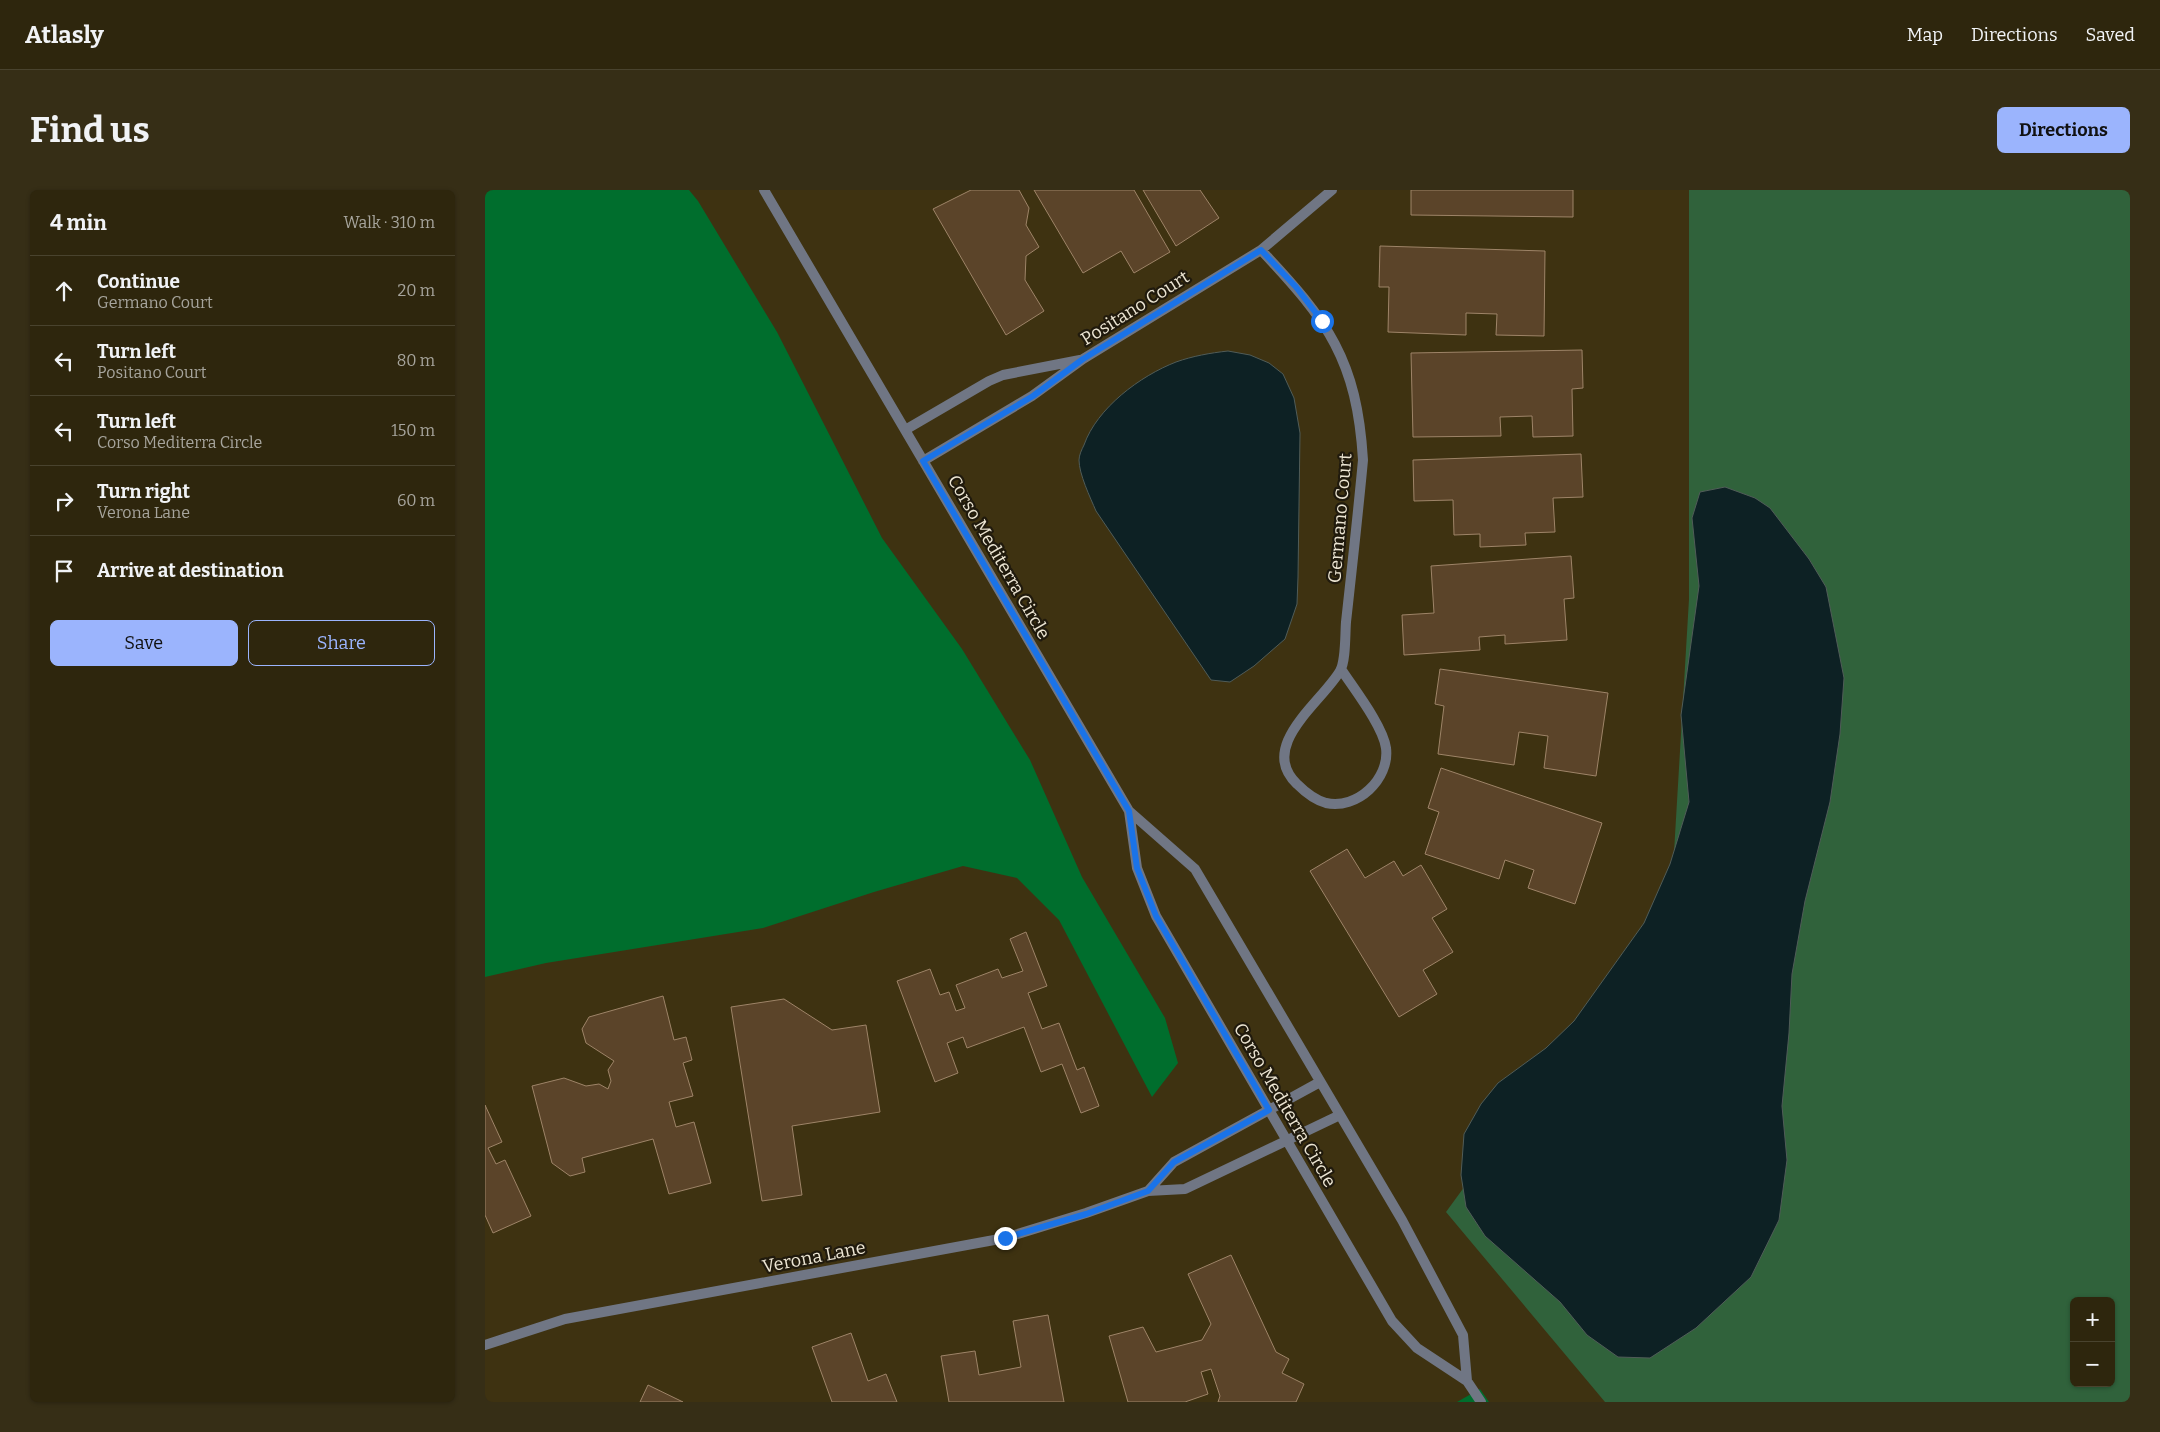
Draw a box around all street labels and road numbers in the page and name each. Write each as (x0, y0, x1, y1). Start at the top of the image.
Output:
street label: Positano Court (1077, 266, 1194, 350)
street label: Germano Court (1323, 452, 1357, 584)
street label: Corso Mediterra Circle (943, 471, 1055, 643)
street label: Corso Mediterra Circle (1229, 1019, 1341, 1191)
street label: Verona Lane (761, 1236, 867, 1278)

